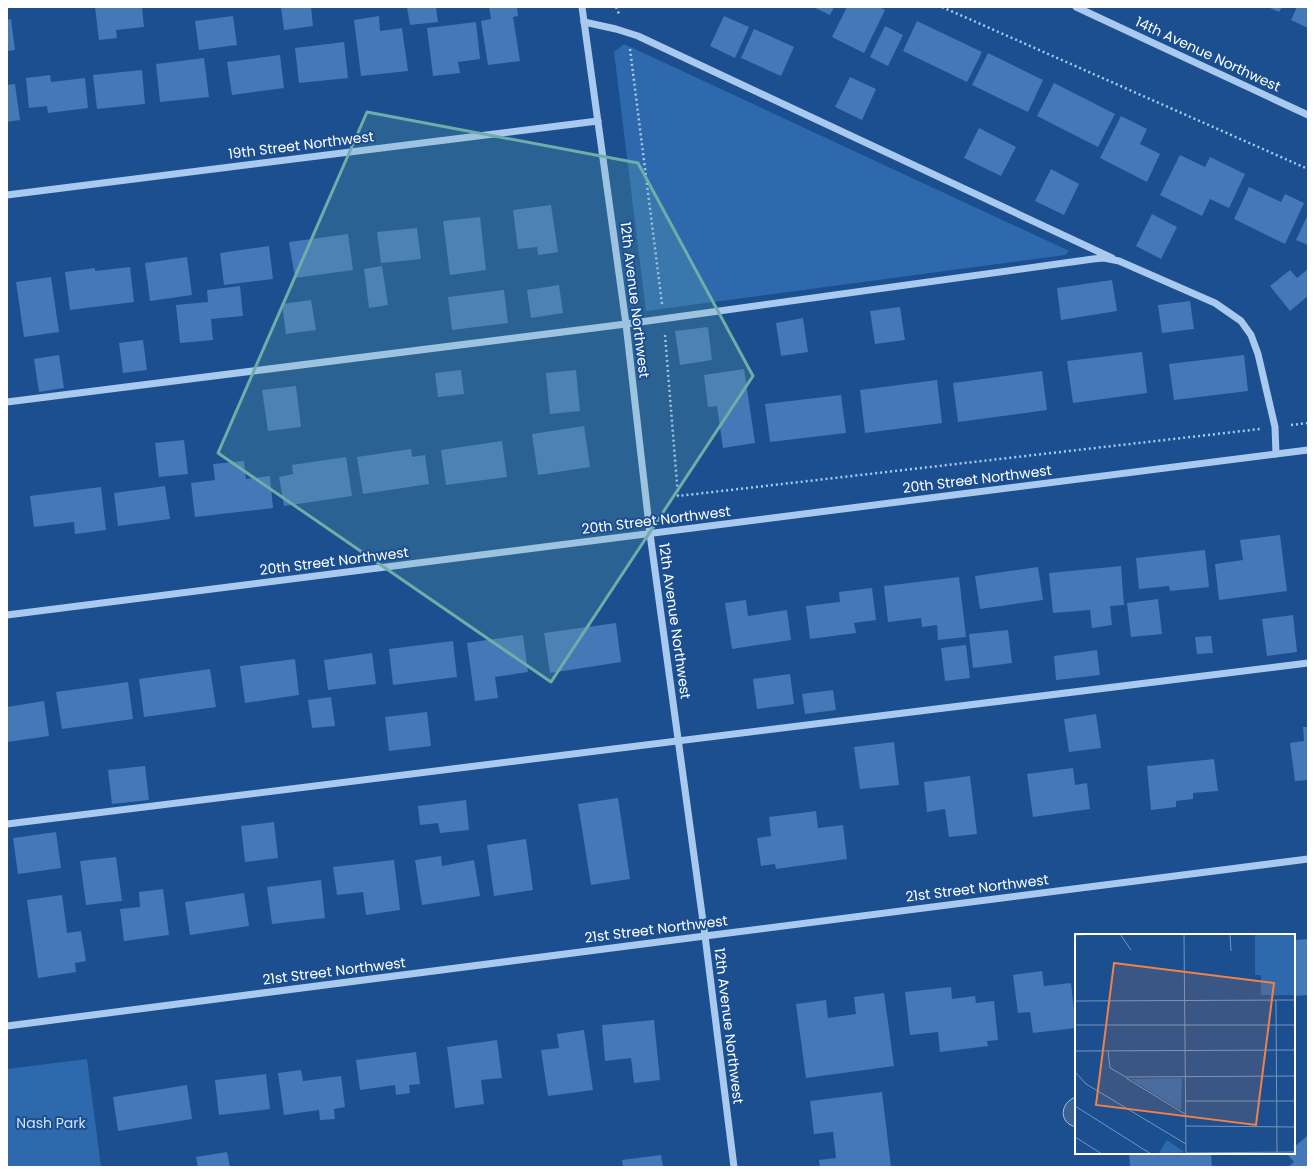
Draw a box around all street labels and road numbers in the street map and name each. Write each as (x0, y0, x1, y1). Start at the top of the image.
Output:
street label: 14th Avenue Northwest (1132, 12, 1284, 96)
street label: 19th Street Northwest (227, 126, 375, 164)
street label: 12th Avenue Northwest (615, 221, 655, 379)
street label: 20th Street Northwest (901, 460, 1053, 498)
street label: 20th Street Northwest (580, 501, 732, 539)
street label: 20th Street Northwest (258, 542, 410, 580)
street label: 12th Avenue Northwest (654, 542, 696, 700)
street label: 21st Street Northwest (904, 869, 1050, 907)
street label: 21st Street Northwest (583, 910, 729, 948)
street label: 12th Avenue Northwest (709, 947, 749, 1105)
street label: 21st Street Northwest (261, 952, 407, 990)

